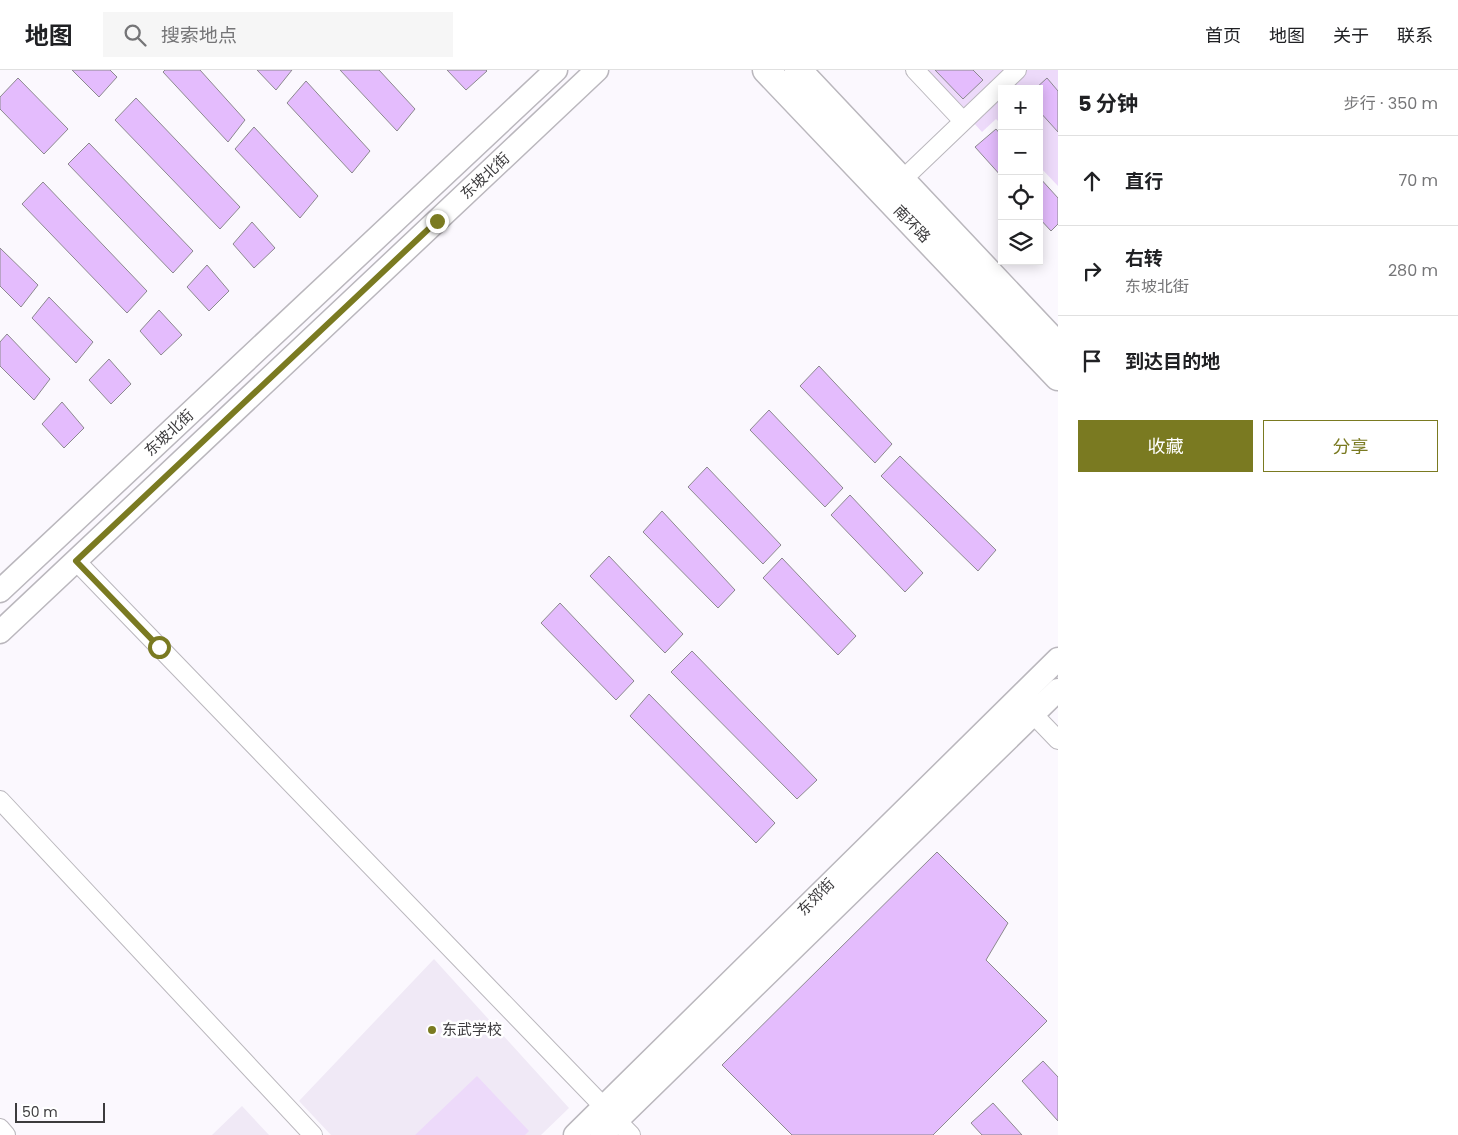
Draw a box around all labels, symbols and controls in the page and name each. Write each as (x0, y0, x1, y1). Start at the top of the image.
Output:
search box (103, 12, 453, 57)
text: 地图 (25, 19, 73, 52)
icon: search (121, 21, 149, 49)
text: 搜索地点 (161, 22, 237, 49)
text: 首页 (1205, 23, 1241, 48)
text: 地图 (1269, 23, 1305, 48)
text: 关于 (1333, 23, 1369, 48)
text: 联系 (1397, 23, 1433, 48)
map controls (998, 85, 1043, 265)
button: + (998, 85, 1043, 130)
text: 5 分钟 (1078, 89, 1138, 118)
text: 步行 · 350 m (1344, 92, 1438, 115)
button: − (998, 130, 1043, 175)
street label: 东坡北街 (456, 147, 514, 204)
icon: ahead (1078, 167, 1106, 195)
text: 直行 (1125, 168, 1163, 195)
text: 70 m (1398, 169, 1438, 192)
button: locate (998, 175, 1043, 220)
street label: 南环路 (889, 200, 936, 247)
route end (426, 210, 449, 233)
button: layers (998, 220, 1043, 265)
text: 右转 (1125, 245, 1163, 272)
icon: right (1078, 257, 1106, 285)
text: 280 m (1388, 259, 1438, 282)
text: 东坡北街 (1125, 275, 1189, 298)
icon: arrive (1078, 347, 1106, 375)
text: 到达目的地 (1125, 348, 1220, 375)
street label: 东坡北街 (140, 404, 198, 461)
button: 收藏 (1078, 420, 1253, 472)
button: 分享 (1263, 420, 1438, 472)
route start (148, 636, 171, 659)
street label: 东郊街 (792, 873, 839, 920)
place label: 东武学校 (442, 1019, 502, 1040)
marker: 东武学校 (426, 1024, 438, 1036)
scale bar (15, 1100, 105, 1123)
text: 50 m (22, 1102, 58, 1122)

